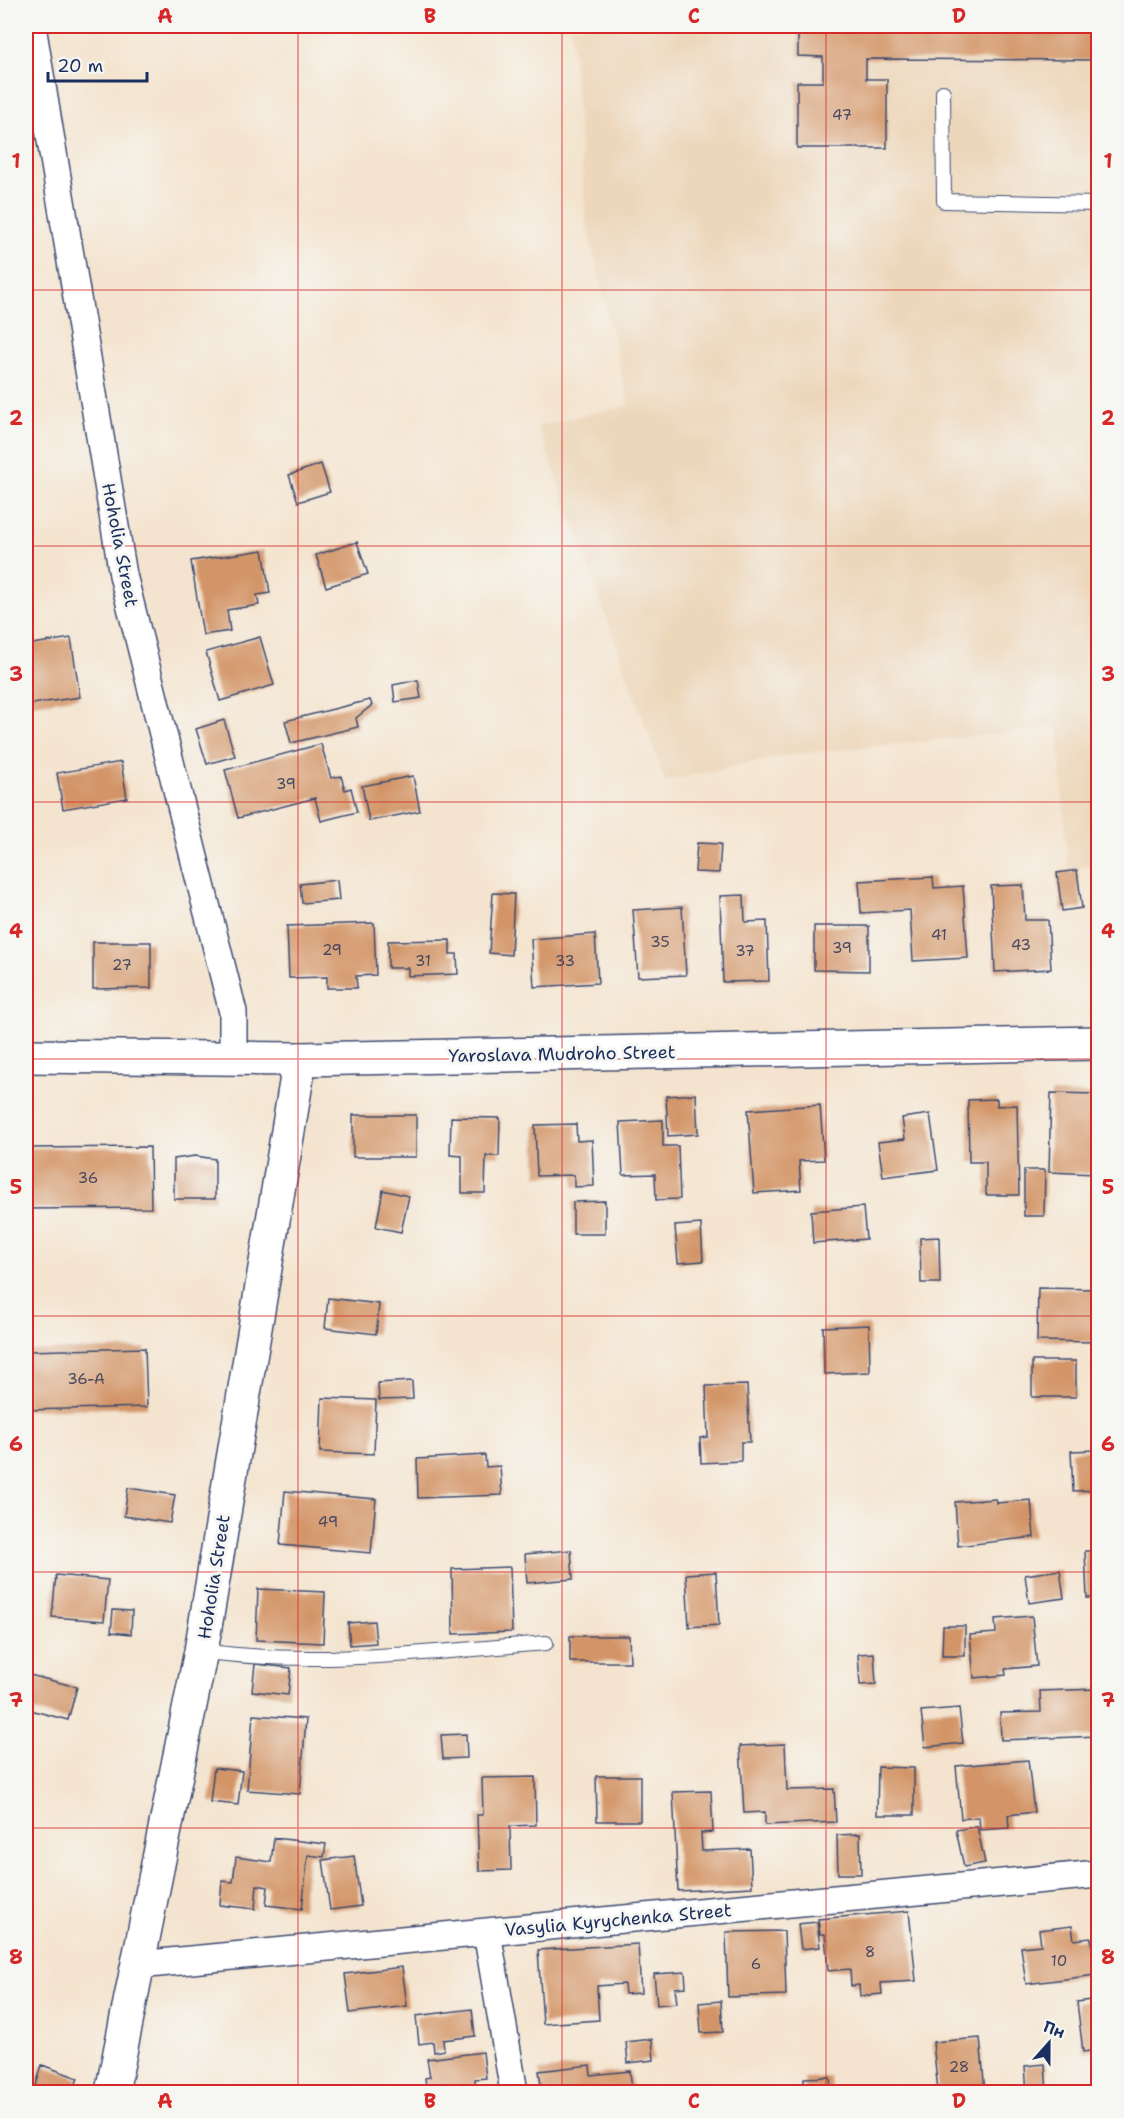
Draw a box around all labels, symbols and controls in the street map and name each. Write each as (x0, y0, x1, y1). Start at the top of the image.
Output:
text: A (157, 3, 173, 29)
text: B (424, 3, 436, 29)
text: C (688, 3, 700, 29)
text: D (952, 3, 966, 29)
scale bar (48, 45, 147, 83)
text: 20 m (57, 54, 103, 78)
house number: 47 (832, 105, 852, 125)
text: 1 (11, 148, 21, 174)
text: 1 (1103, 148, 1113, 174)
text: 2 (9, 405, 23, 431)
text: 2 (1101, 405, 1115, 431)
street label: Hoholia Street (96, 481, 144, 609)
text: 3 (9, 661, 23, 687)
text: 3 (1101, 661, 1115, 687)
house number: 39 (276, 774, 296, 794)
text: 4 (9, 918, 23, 944)
text: 4 (1101, 918, 1115, 944)
house number: 41 (931, 925, 947, 945)
house number: 35 (650, 932, 670, 952)
house number: 43 (1011, 935, 1031, 955)
house number: 39 (832, 938, 852, 958)
house number: 29 (322, 940, 342, 960)
house number: 37 (735, 941, 755, 961)
house number: 31 (415, 951, 431, 971)
house number: 33 (555, 951, 575, 971)
house number: 27 (112, 955, 132, 975)
street label: Yaroslava Mudroho Street (448, 1040, 676, 1068)
house number: 36 (78, 1168, 98, 1188)
text: 5 (10, 1174, 22, 1200)
text: 5 (1102, 1174, 1114, 1200)
house number: 36-А (67, 1369, 105, 1389)
text: 6 (9, 1431, 23, 1457)
text: 6 (1101, 1431, 1115, 1457)
house number: 49 (318, 1512, 338, 1532)
street label: Hoholia Street (192, 1513, 236, 1641)
text: 7 (9, 1687, 23, 1713)
text: 7 (1101, 1687, 1115, 1713)
street label: Vasylia Kyrychenka Street (503, 1898, 733, 1942)
house number: 8 (865, 1942, 875, 1962)
text: 8 (9, 1944, 23, 1970)
text: 8 (1101, 1944, 1115, 1970)
house number: 10 (1051, 1951, 1067, 1971)
house number: 6 (751, 1954, 761, 1974)
north arrow (1019, 2013, 1079, 2073)
text: Пн (1041, 2016, 1068, 2043)
house number: 28 (949, 2057, 969, 2077)
text: A (157, 2088, 173, 2114)
text: B (424, 2088, 436, 2114)
text: C (688, 2088, 700, 2114)
text: D (952, 2088, 966, 2114)

